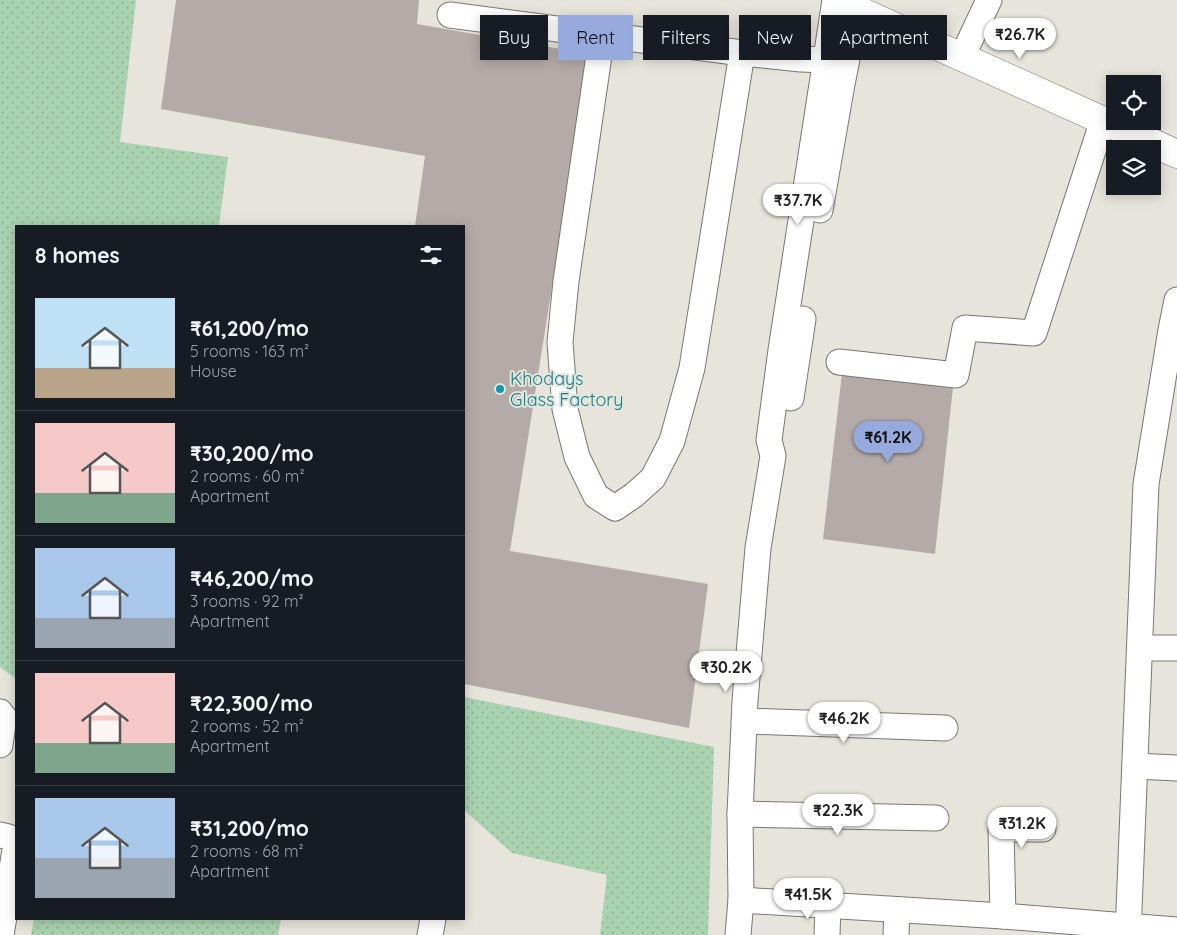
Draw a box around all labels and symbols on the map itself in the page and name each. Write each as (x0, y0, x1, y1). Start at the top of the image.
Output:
pin: ₹26.7K (979, 18, 1061, 60)
pin: ₹37.7K (757, 184, 839, 226)
place label: Khodays Glass Factory (510, 367, 623, 411)
marker: Khodays Glass Factory (494, 383, 506, 395)
pin: ₹61.2K (847, 420, 929, 463)
pin: ₹30.2K (685, 650, 767, 693)
pin: ₹46.2K (803, 702, 885, 744)
pin: ₹22.3K (797, 794, 879, 836)
pin: ₹31.2K (981, 806, 1063, 849)
pin: ₹41.5K (767, 878, 849, 920)

